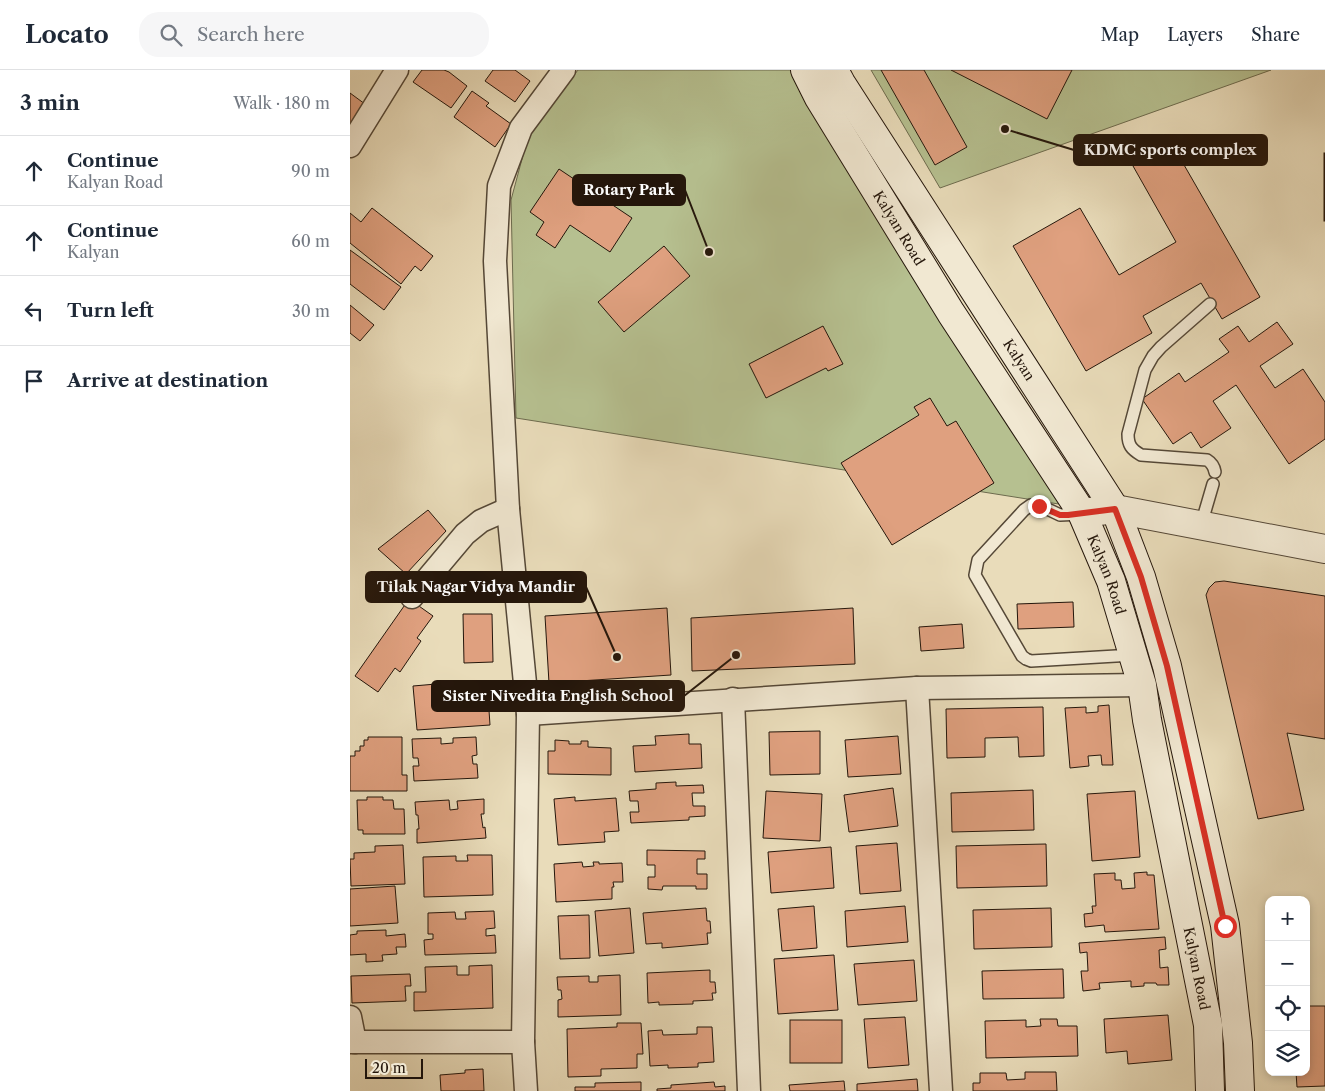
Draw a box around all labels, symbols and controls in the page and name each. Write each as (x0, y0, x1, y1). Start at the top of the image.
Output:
search box (139, 12, 489, 57)
text: Locato (25, 20, 109, 49)
icon: search (157, 21, 185, 49)
text: Search here (197, 23, 305, 46)
text: Map (1101, 24, 1139, 46)
text: Layers (1167, 24, 1223, 46)
text: Share (1251, 24, 1300, 46)
text: 3 min (20, 90, 80, 115)
text: Walk · 180 m (233, 93, 330, 113)
callout: KDMC sports complex (1074, 135, 1267, 165)
text: KDMC sports complex (1083, 140, 1257, 159)
text: Continue (67, 149, 159, 172)
icon: ahead (20, 157, 48, 185)
text: 90 m (291, 161, 330, 181)
text: Kalyan Road (67, 172, 163, 192)
callout: Rotary Park (573, 175, 685, 205)
text: Rotary Park (583, 180, 676, 199)
street label: Kalyan Road (869, 187, 929, 269)
text: Continue (67, 219, 159, 242)
icon: ahead (20, 227, 48, 255)
text: 60 m (291, 231, 330, 251)
text: Kalyan (67, 242, 119, 262)
icon: left (20, 297, 48, 325)
text: Turn left (67, 299, 154, 322)
text: 30 m (292, 301, 330, 321)
street label: Kalyan (999, 336, 1039, 384)
icon: arrive (20, 367, 48, 395)
text: Arrive at destination (67, 369, 268, 392)
route end (1028, 495, 1051, 518)
street label: Kalyan Road (1083, 532, 1130, 617)
callout: Tilak Nagar Vidya Mandir (366, 572, 586, 602)
text: Tilak Nagar Vidya Mandir (377, 577, 576, 596)
callout: Sister Nivedita English School (432, 681, 684, 711)
text: Sister Nivedita English School (442, 686, 674, 705)
map controls (1265, 896, 1310, 1076)
button: + (1265, 896, 1310, 941)
route start (1214, 915, 1237, 938)
street label: Kalyan Road (1180, 925, 1214, 1012)
button: − (1265, 941, 1310, 986)
button: locate (1265, 986, 1310, 1031)
button: layers (1265, 1031, 1310, 1076)
scale bar (365, 1056, 422, 1079)
text: 20 m (372, 1059, 406, 1077)

